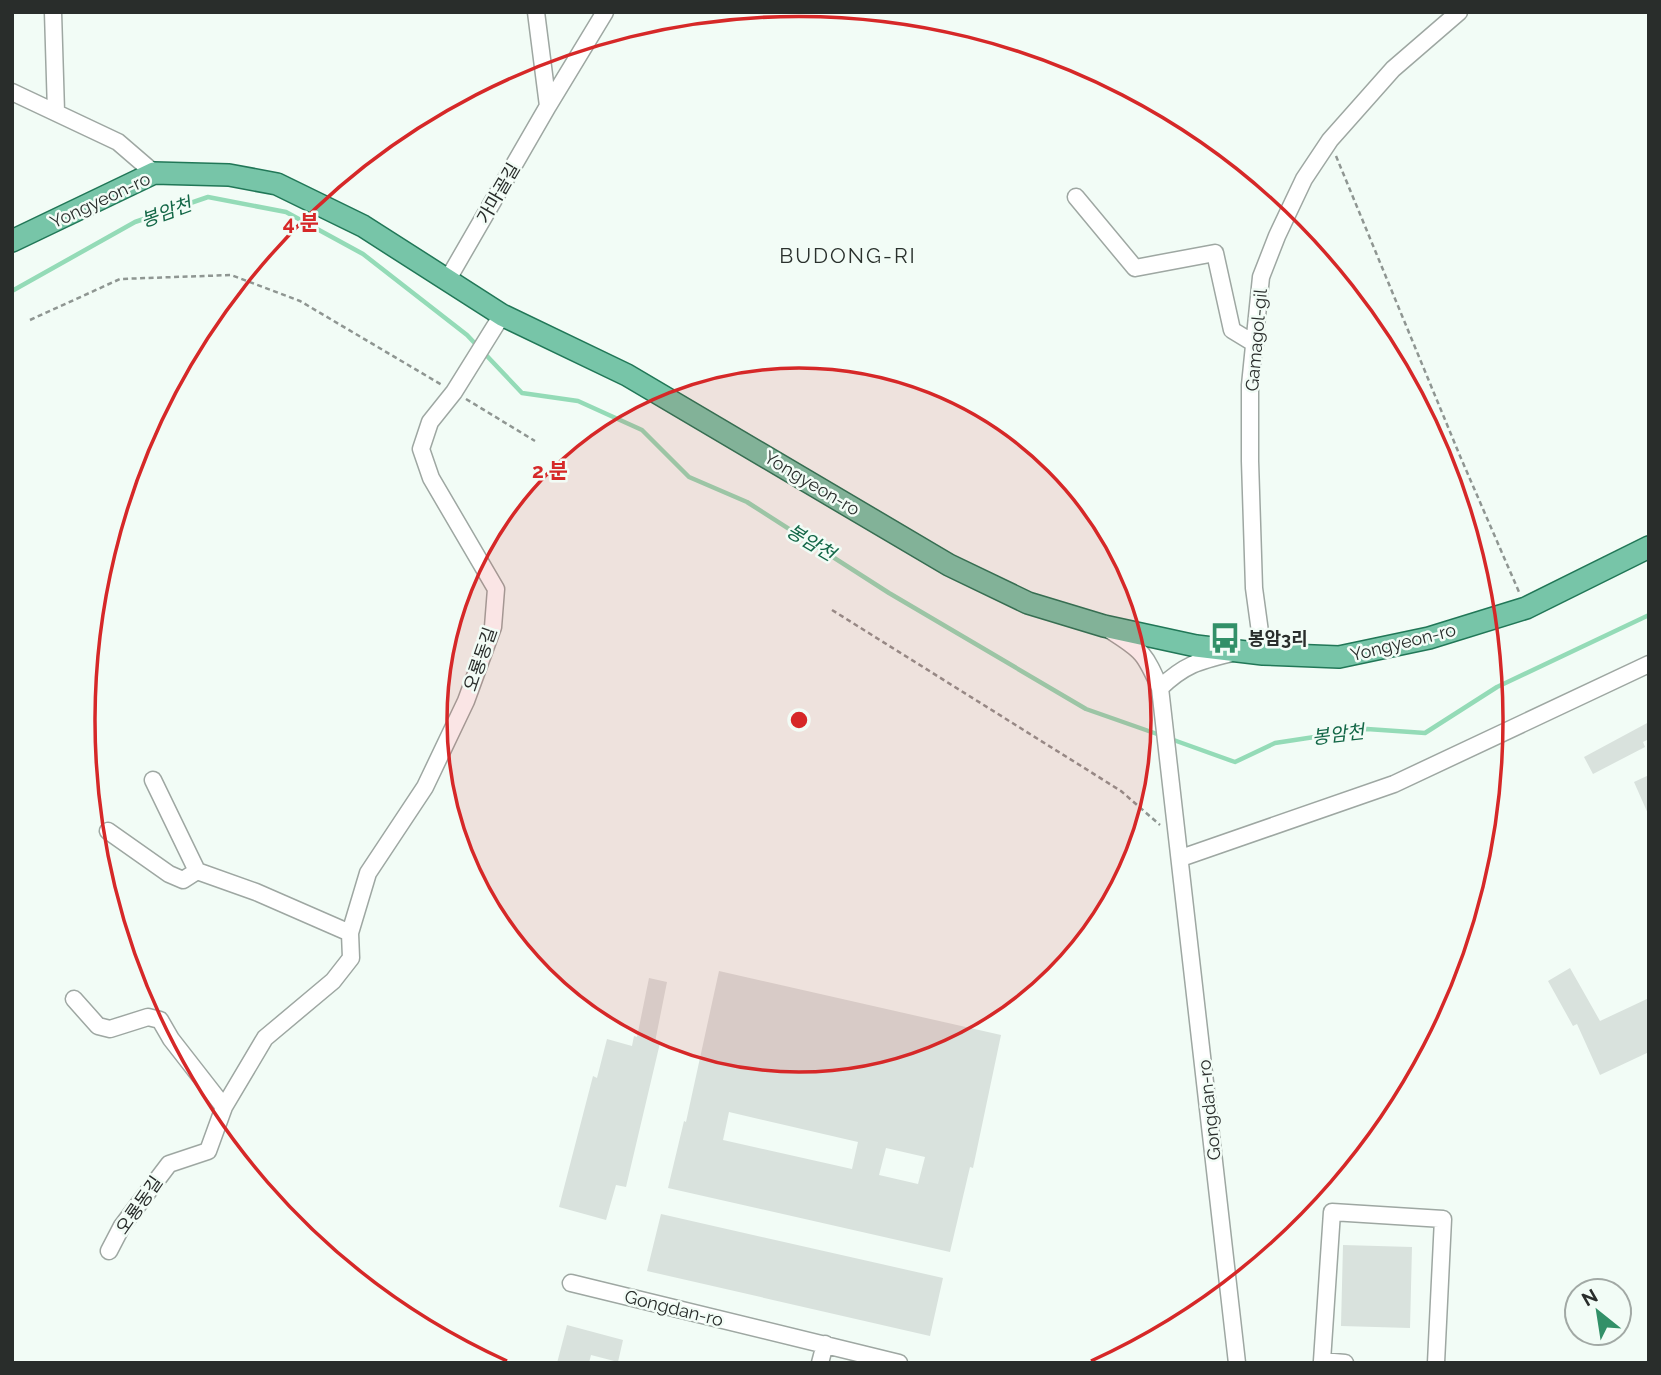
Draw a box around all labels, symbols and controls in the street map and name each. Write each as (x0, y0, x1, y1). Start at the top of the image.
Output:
street label: 가마골길 (472, 159, 524, 227)
street label: Yongyeon-ro (47, 168, 154, 232)
water label: 봉암천 (138, 192, 196, 231)
text: 4 분 (283, 210, 319, 235)
district label: BUDONG-RI (779, 243, 917, 268)
street label: Gamagol-gil (1241, 288, 1271, 392)
street label: Yongyeon-ro (760, 446, 864, 520)
text: 2 분 (532, 458, 568, 483)
water label: 봉암천 (783, 519, 840, 566)
street label: Yongyeon-ro (1348, 619, 1458, 665)
bus stop icon: 봉암3리 (1208, 621, 1242, 655)
street label: 오룡동길 (459, 624, 501, 694)
place label: 봉암3리 (1248, 628, 1308, 649)
centre of rings (787, 708, 811, 732)
water label: 봉암천 (1311, 720, 1367, 748)
street label: Gongdan-ro (1193, 1058, 1225, 1161)
street label: 오룡동길 (111, 1172, 167, 1238)
north arrow (1563, 1277, 1633, 1347)
text: N (1578, 1284, 1601, 1310)
street label: Gongdan-ro (622, 1286, 726, 1330)

